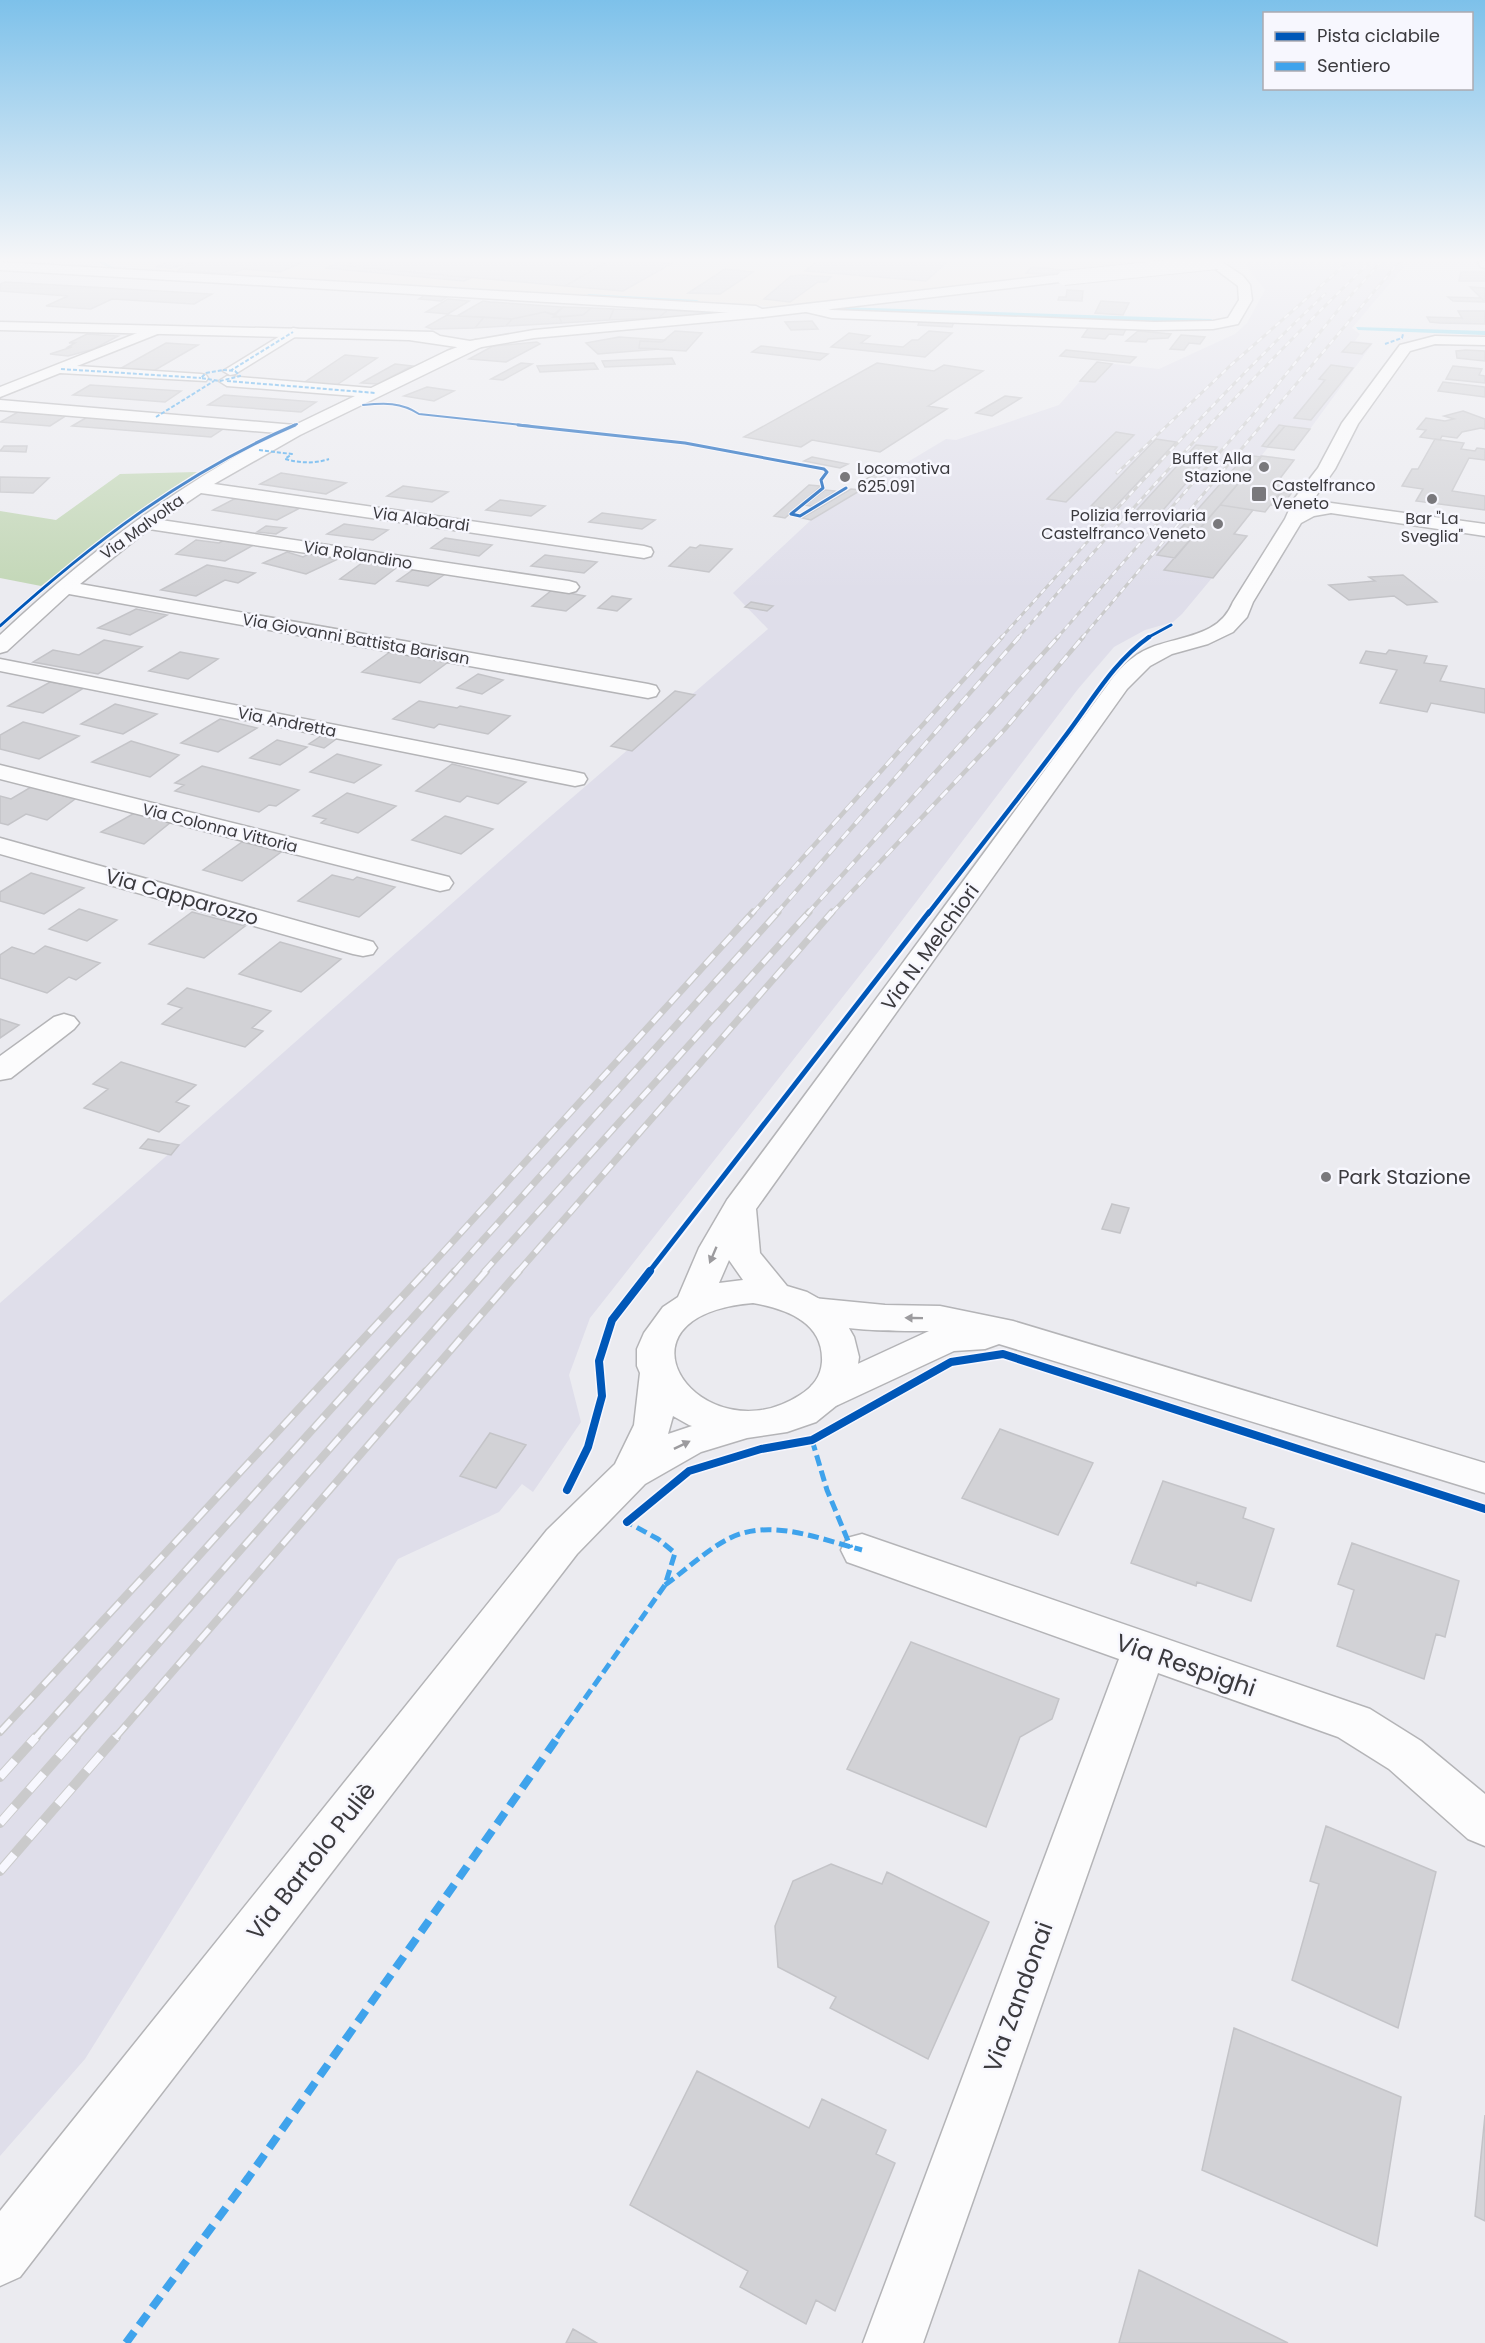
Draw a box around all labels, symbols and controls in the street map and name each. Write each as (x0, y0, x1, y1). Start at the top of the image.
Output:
legend (1263, 12, 1473, 90)
text: Pista ciclabile (1317, 23, 1440, 48)
text: Sentiero (1317, 53, 1391, 78)
place label: Buffet Alla Stazione (1172, 447, 1252, 488)
place label: Locomotiva 625.091 (857, 457, 950, 498)
marker: Buffet Alla Stazione (1257, 460, 1271, 474)
marker: Locomotiva 625.091 (838, 470, 852, 484)
place label: Castelfranco Veneto (1272, 474, 1375, 515)
marker: Castelfranco Veneto (1250, 485, 1268, 503)
street label: Via Malvolta (96, 489, 188, 565)
marker: Bar "La Sveglia" (1425, 492, 1439, 506)
street label: Via Alabardi (371, 501, 471, 537)
place label: Polizia ferroviaria Castelfranco Veneto (1041, 504, 1206, 545)
place label: Bar "La Sveglia" (1401, 507, 1464, 548)
marker: Polizia ferroviaria Castelfranco Veneto (1211, 517, 1225, 531)
street label: Via Rolandino (302, 535, 414, 575)
street label: Via Giovanni Battista Barisan (241, 608, 471, 670)
street label: Via Andretta (236, 701, 338, 743)
street label: Via Colonna Vittoria (140, 798, 300, 858)
street label: Via Capparozzo (102, 862, 262, 932)
street label: Via N. Melchiori (874, 878, 986, 1016)
place label: Park Stazione (1338, 1163, 1471, 1191)
marker: Park Stazione (1319, 1170, 1333, 1184)
one-way arrow (708, 1246, 718, 1264)
one-way arrow (905, 1313, 924, 1323)
one-way arrow (674, 1440, 691, 1450)
street label: Via Respighi (1111, 1626, 1261, 1704)
street label: Via Bartolo Puliè (239, 1775, 383, 1947)
street label: Via Zandonai (975, 1917, 1061, 2077)

